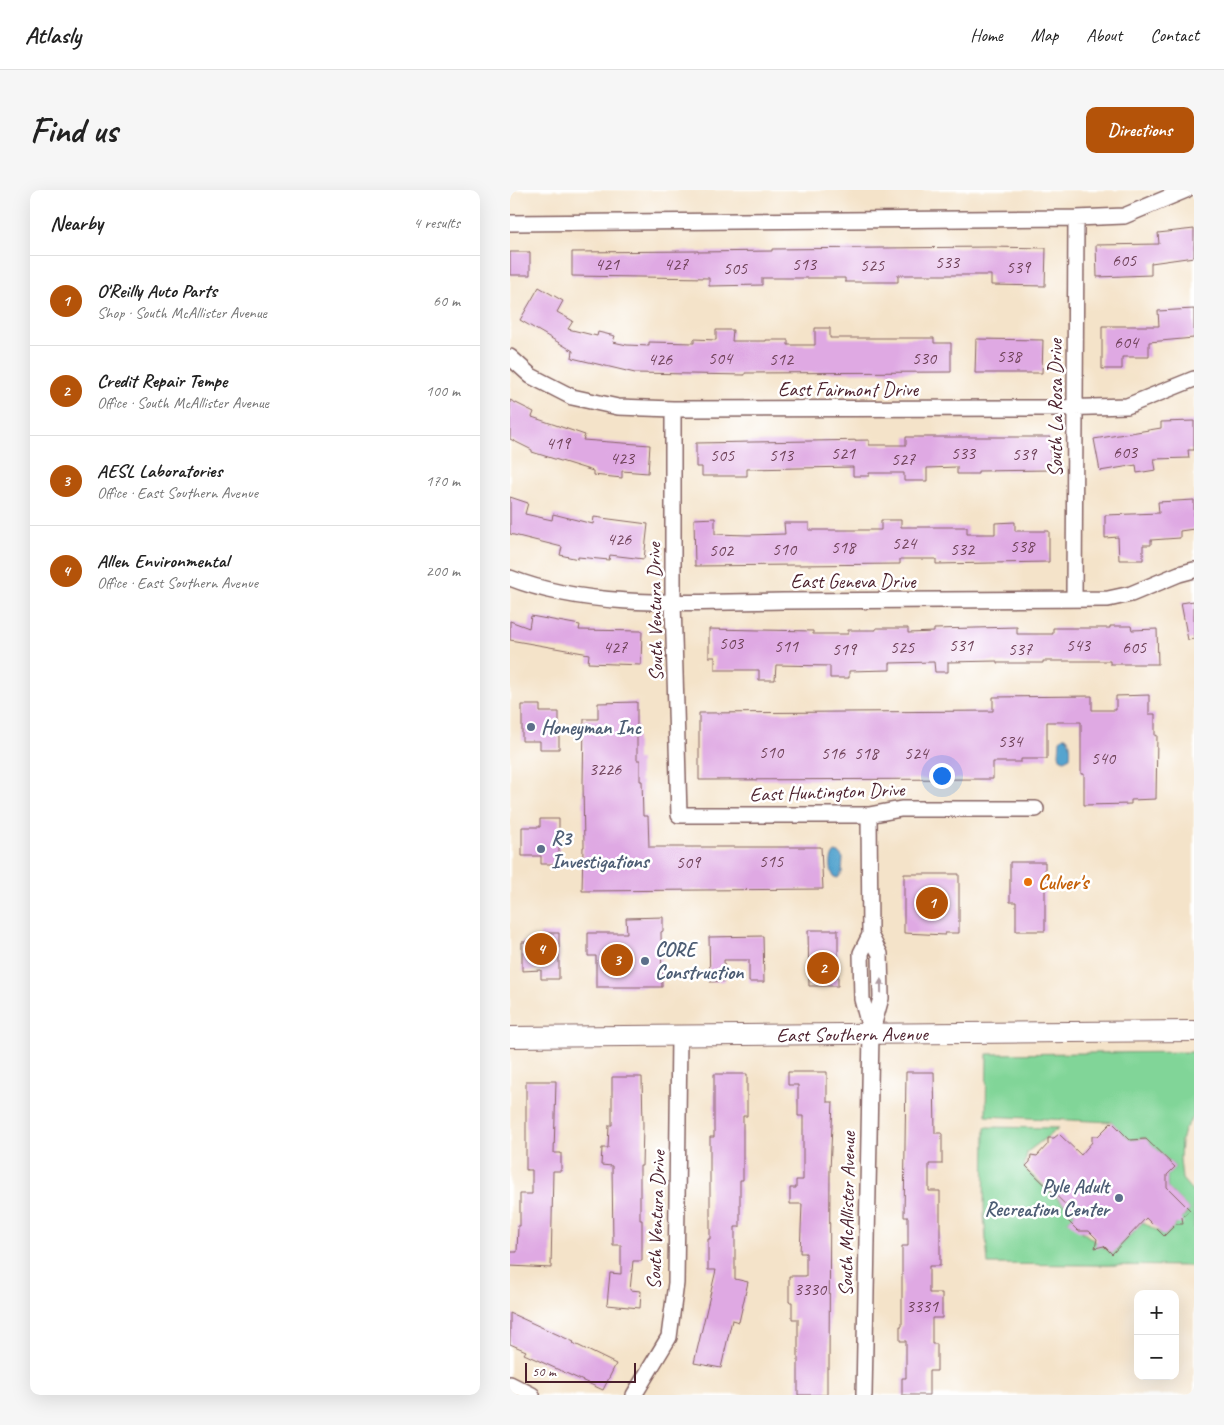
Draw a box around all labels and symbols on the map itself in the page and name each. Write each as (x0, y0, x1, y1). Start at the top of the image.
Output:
house number: 605 (1112, 249, 1137, 271)
house number: 533 (935, 251, 961, 273)
house number: 421 (595, 253, 620, 275)
house number: 427 (664, 253, 689, 275)
house number: 513 (792, 253, 818, 275)
house number: 525 (860, 254, 885, 276)
house number: 539 (1006, 256, 1032, 278)
house number: 505 (723, 257, 748, 279)
house number: 604 (1114, 331, 1140, 353)
street label: South La Rosa Drive (1043, 337, 1068, 477)
house number: 538 (997, 345, 1023, 367)
house number: 504 (708, 347, 734, 369)
house number: 530 (912, 347, 938, 369)
house number: 426 (648, 348, 673, 370)
house number: 512 (769, 348, 795, 370)
street label: East Fairmont Drive (778, 377, 919, 402)
house number: 419 (546, 432, 572, 454)
house number: 603 (1113, 441, 1139, 463)
house number: 521 (831, 442, 856, 464)
house number: 533 (951, 442, 977, 464)
house number: 539 (1012, 443, 1038, 465)
house number: 505 (710, 444, 735, 466)
house number: 513 (769, 444, 795, 466)
house number: 423 (610, 447, 636, 469)
house number: 527 (891, 448, 916, 470)
house number: 426 (607, 528, 632, 550)
house number: 524 (892, 532, 918, 554)
house number: 538 (1010, 535, 1036, 557)
house number: 518 (831, 536, 857, 558)
house number: 510 (772, 538, 798, 560)
house number: 532 (950, 538, 976, 560)
house number: 502 (709, 539, 735, 561)
street label: South Ventura Drive (641, 541, 669, 682)
street label: East Geneva Drive (791, 569, 917, 594)
house number: 503 (719, 632, 745, 654)
house number: 531 (949, 634, 974, 656)
house number: 543 (1066, 634, 1092, 656)
house number: 511 (774, 635, 799, 657)
house number: 427 (603, 636, 628, 658)
house number: 525 (890, 636, 915, 658)
house number: 605 (1122, 636, 1147, 658)
house number: 519 (832, 638, 858, 660)
house number: 537 (1008, 638, 1033, 660)
place label: Honeyman Inc (541, 715, 643, 741)
marker: Honeyman Inc (525, 721, 537, 733)
house number: 534 (998, 730, 1024, 752)
house number: 510 (759, 741, 785, 763)
house number: 516 (821, 742, 846, 764)
house number: 518 (854, 742, 880, 764)
house number: 524 (904, 742, 930, 764)
house number: 540 (1091, 747, 1117, 769)
house number: 3226 (589, 758, 622, 780)
your location (929, 763, 955, 789)
street label: East Huntington Drive (749, 777, 906, 807)
place label: R3 Investigations (551, 826, 651, 874)
marker: R3 Investigations (535, 843, 547, 855)
house number: 515 (759, 850, 784, 872)
house number: 509 (676, 851, 702, 873)
place label: Culver's (1038, 870, 1090, 895)
marker: Culver's (1022, 876, 1034, 888)
pin: 1 (916, 884, 948, 922)
pin: 4 (525, 930, 557, 968)
place label: CORE Construction (655, 937, 744, 985)
pin: 3 (601, 941, 633, 979)
pin: 2 (807, 949, 839, 987)
marker: CORE Construction (639, 955, 651, 967)
one-way arrow (877, 978, 885, 994)
street label: East Southern Avenue (776, 1021, 929, 1047)
street label: South McAllister Avenue (833, 1130, 861, 1297)
street label: South Ventura Drive (641, 1149, 671, 1290)
place label: Pyle Adult Recreation Center (984, 1174, 1112, 1222)
marker: Pyle Adult Recreation Center (1113, 1192, 1125, 1204)
house number: 3330 (794, 1278, 828, 1300)
house number: 3331 (906, 1295, 939, 1317)
scale bar (525, 1360, 636, 1383)

